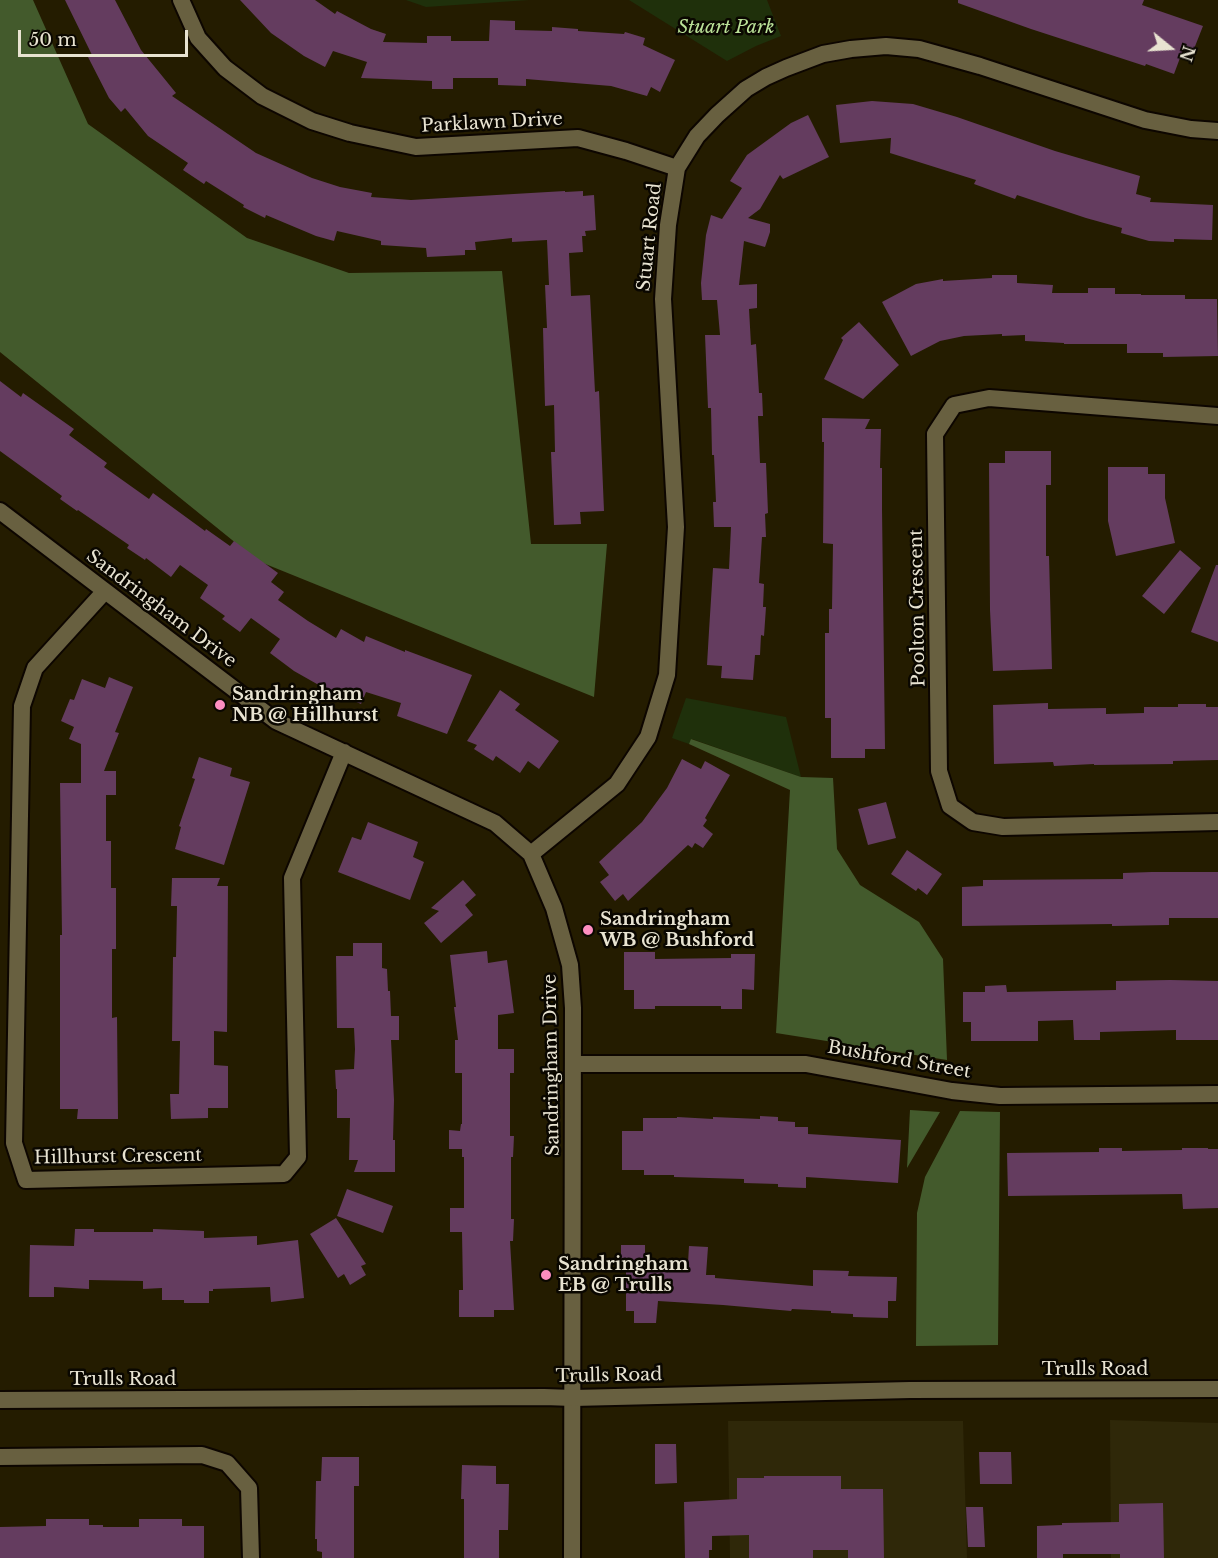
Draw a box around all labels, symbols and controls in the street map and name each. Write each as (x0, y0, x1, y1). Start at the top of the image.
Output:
park label: Stuart Park (677, 17, 775, 39)
scale bar (21, 18, 190, 56)
north arrow (1140, 18, 1200, 78)
text: 50 m (29, 29, 77, 51)
text: N (1175, 43, 1199, 64)
street label: Parklawn Drive (421, 109, 563, 137)
street label: Stuart Road (634, 182, 666, 292)
street label: Poolton Crescent (906, 529, 930, 687)
street label: Sandringham Drive (82, 546, 240, 672)
place label: Sandringham NB @ Hillhurst (232, 684, 378, 726)
marker: Sandringham NB @ Hillhurst (213, 698, 227, 712)
place label: Sandringham WB @ Bushford (600, 909, 754, 952)
marker: Sandringham WB @ Bushford (581, 923, 595, 937)
street label: Sandringham Drive (540, 974, 564, 1156)
street label: Bushford Street (826, 1037, 972, 1083)
street label: Hillhurst Crescent (34, 1145, 202, 1169)
place label: Sandringham EB @ Trulls (558, 1254, 688, 1296)
marker: Sandringham EB @ Trulls (539, 1268, 553, 1282)
street label: Trulls Road (1042, 1359, 1148, 1381)
street label: Trulls Road (555, 1364, 663, 1388)
street label: Trulls Road (70, 1369, 176, 1391)

